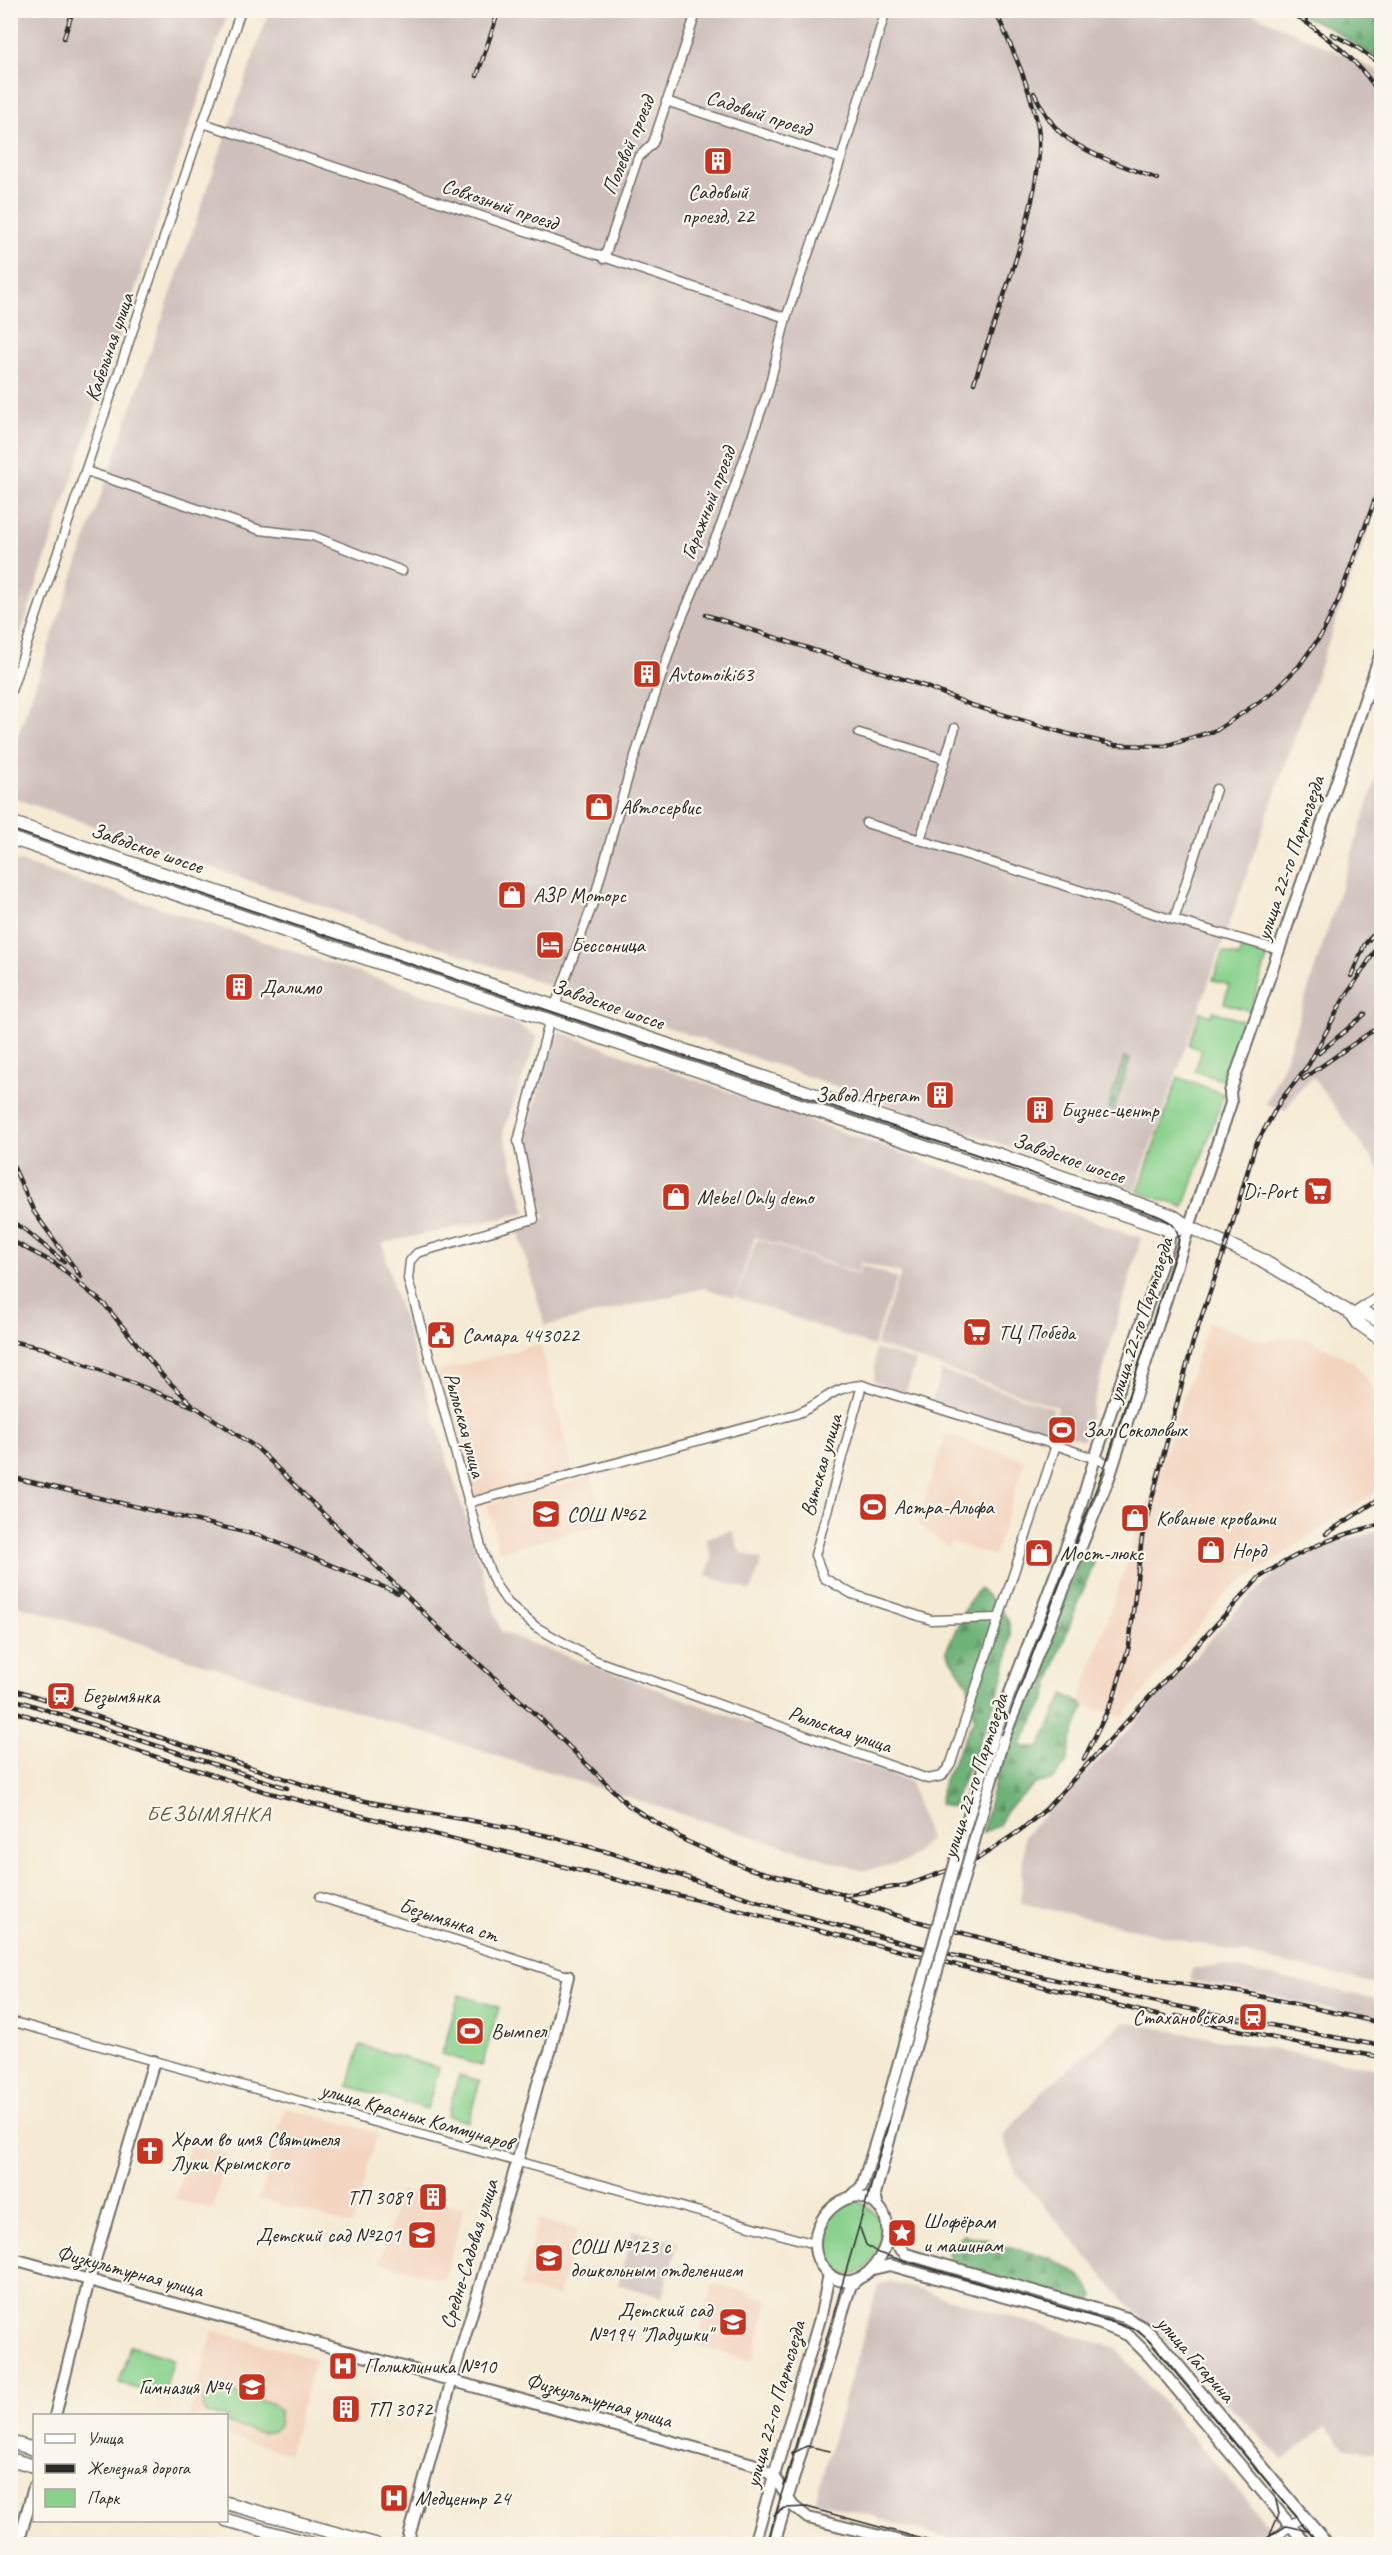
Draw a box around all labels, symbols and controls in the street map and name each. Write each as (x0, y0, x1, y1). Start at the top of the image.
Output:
street label: Садовый проезд (703, 84, 817, 143)
street label: Полевой проезд (596, 89, 661, 198)
building icon: Садовый проезд, 22 (702, 145, 734, 177)
street label: Совхозный проезд (438, 172, 564, 237)
place label: Садовый проезд, 22 (682, 179, 755, 229)
street label: Кабельная улица (78, 288, 140, 405)
street label: Гаражный проезд (675, 441, 742, 563)
building icon: Avtomoiki63 (631, 658, 663, 690)
place label: Avtomoiki63 (668, 661, 755, 687)
street label: улица 22-го Партсъезда (1249, 771, 1332, 946)
shop icon: Автосервис (583, 791, 615, 823)
place label: Автосервис (620, 794, 702, 820)
street label: Заводское шоссе (88, 817, 208, 880)
shop icon: АЗР Моторс (496, 879, 528, 911)
place label: АЗР Моторс (533, 882, 627, 908)
hotel icon: Бессоница (534, 929, 566, 961)
place label: Бессоница (571, 932, 647, 958)
building icon: Далимо (223, 971, 255, 1003)
street label: Заводское шоссе (549, 973, 669, 1036)
place label: Далимо (260, 974, 323, 1000)
building icon: Завод Агрегат (924, 1079, 956, 1111)
place label: Завод Агрегат (815, 1082, 920, 1108)
building icon: Бизнес-центр (1024, 1094, 1056, 1126)
place label: Бизнес-центр (1061, 1097, 1160, 1124)
street label: Заводское шоссе (1010, 1127, 1130, 1190)
supermarket icon: Di-Port (1302, 1175, 1334, 1207)
place label: Di-Port (1243, 1178, 1299, 1204)
shop icon: Mebel Only demo (660, 1181, 692, 1213)
place label: Mebel Only demo (697, 1184, 816, 1210)
street label: улица 22-го Партсъезда (1100, 1233, 1180, 1408)
supermarket icon: ТЦ Победа (961, 1316, 993, 1348)
public building icon: Самара 443022 (425, 1319, 457, 1351)
place label: ТЦ Победа (998, 1319, 1078, 1345)
place label: Самара 443022 (462, 1322, 581, 1348)
street label: Рыльская улица (439, 1370, 492, 1482)
street label: Вятская улица (794, 1409, 849, 1519)
sports icon: Зал Соколовых (1046, 1414, 1078, 1446)
place label: Зал Соколовых (1083, 1417, 1188, 1443)
sports icon: Астра-Альфа (857, 1491, 889, 1523)
place label: Астра-Альфа (894, 1494, 996, 1520)
school or university icon: СОШ №62 (530, 1498, 562, 1530)
place label: СОШ №62 (567, 1501, 647, 1527)
shop icon: Кованые кровати (1119, 1502, 1151, 1534)
place label: Кованые кровати (1156, 1505, 1277, 1531)
shop icon: Норд (1195, 1534, 1227, 1566)
shop icon: Мост-люкс (1023, 1537, 1055, 1569)
place label: Норд (1232, 1537, 1268, 1563)
place label: Мост-люкс (1060, 1540, 1145, 1566)
station icon: Безымянка (45, 1680, 77, 1712)
place label: Безымянка (82, 1683, 161, 1710)
street label: улица 22-го Партсъезда (935, 1689, 1015, 1864)
street label: Рыльская улица (785, 1699, 896, 1759)
district label: БЕЗЫМЯНКА (146, 1800, 272, 1828)
street label: Безымянка ст (396, 1892, 503, 1950)
station icon: Стахановская (1237, 2001, 1269, 2033)
place label: Стахановская (1133, 2004, 1233, 2030)
sports icon: Вымпел (454, 2015, 486, 2047)
place label: Вымпел (491, 2018, 548, 2044)
street label: улица Красных Коммунаров (316, 2076, 520, 2157)
place label: Храм во имя Святителя Луки Крымского (171, 2126, 340, 2176)
church icon: Храм во имя Святителя Луки Крымского (134, 2135, 166, 2167)
street label: Средне-Садовая улица (434, 2174, 505, 2332)
building icon: ТП 3089 (417, 2181, 449, 2213)
place label: ТП 3089 (347, 2184, 414, 2210)
place label: Шофёрам и машинам (923, 2208, 1004, 2258)
place icon: Шофёрам и машинам (886, 2217, 918, 2249)
school or university icon: Детский сад №201 (406, 2219, 438, 2251)
place label: Детский сад №201 (256, 2222, 403, 2248)
place label: СОШ №123 с дошкольным отделением (570, 2233, 744, 2283)
street label: Физкультурная улица (54, 2239, 208, 2304)
school or university icon: СОШ №123 с дошкольным отделением (533, 2242, 565, 2274)
place label: Детский сад №194 "Ладушки" (588, 2297, 716, 2347)
school or university icon: Детский сад №194 "Ладушки" (717, 2306, 749, 2338)
street label: улица Гагарина (1150, 2309, 1242, 2409)
street label: улица 22-го Партсъезда (738, 2316, 813, 2492)
hospital icon: Поликлиника №10 (327, 2350, 359, 2382)
place label: Поликлиника №10 (364, 2353, 498, 2379)
street label: Физкультурная улица (523, 2367, 676, 2435)
school or university icon: Гимназия №4 (236, 2371, 268, 2403)
place label: Гимназия №4 (138, 2374, 234, 2400)
building icon: ТП 3072 (330, 2393, 362, 2425)
place label: ТП 3072 (367, 2396, 434, 2422)
legend (33, 2414, 228, 2522)
text: Улица (87, 2427, 124, 2449)
text: Железная дорога (87, 2457, 191, 2480)
hospital icon: Медцентр 24 (378, 2482, 410, 2514)
place label: Медцентр 24 (415, 2485, 513, 2511)
text: Парк (87, 2487, 121, 2509)

